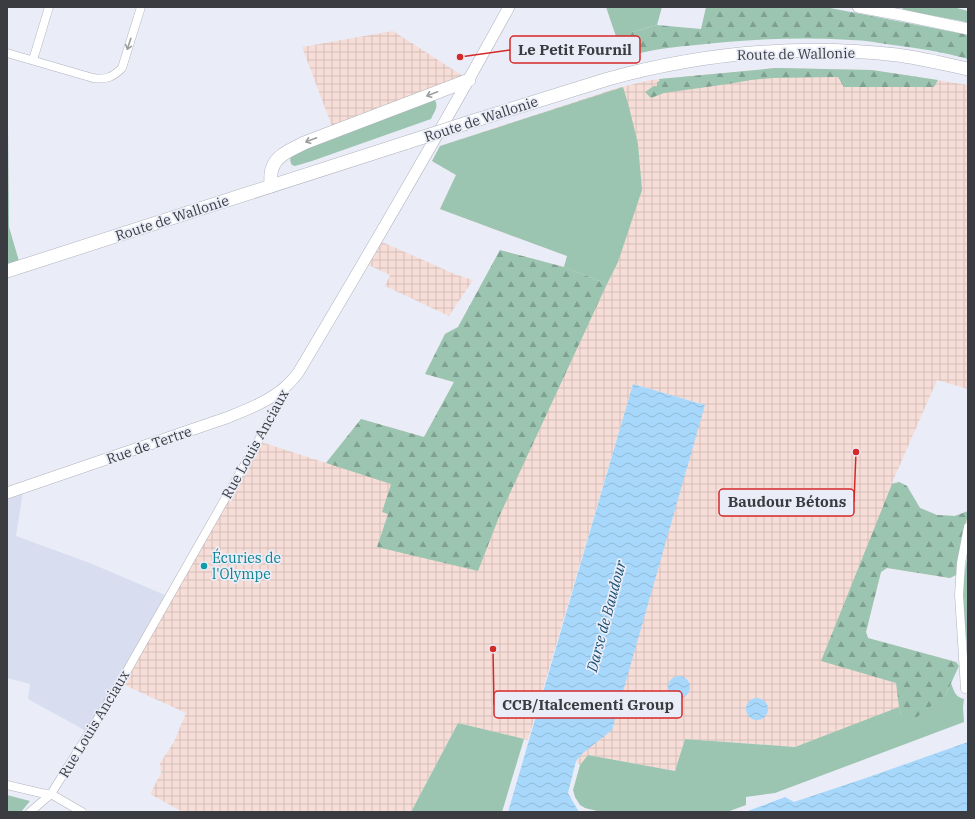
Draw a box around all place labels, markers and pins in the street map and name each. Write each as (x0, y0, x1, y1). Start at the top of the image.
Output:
callout: Le Petit Fournil (510, 36, 640, 63)
callout: Baudour Bétons (719, 489, 854, 516)
place label: Écuries de l'Olympe (212, 548, 281, 583)
marker: Écuries de l'Olympe (199, 561, 209, 571)
callout: CCB/Italcementi Group (494, 691, 682, 718)

